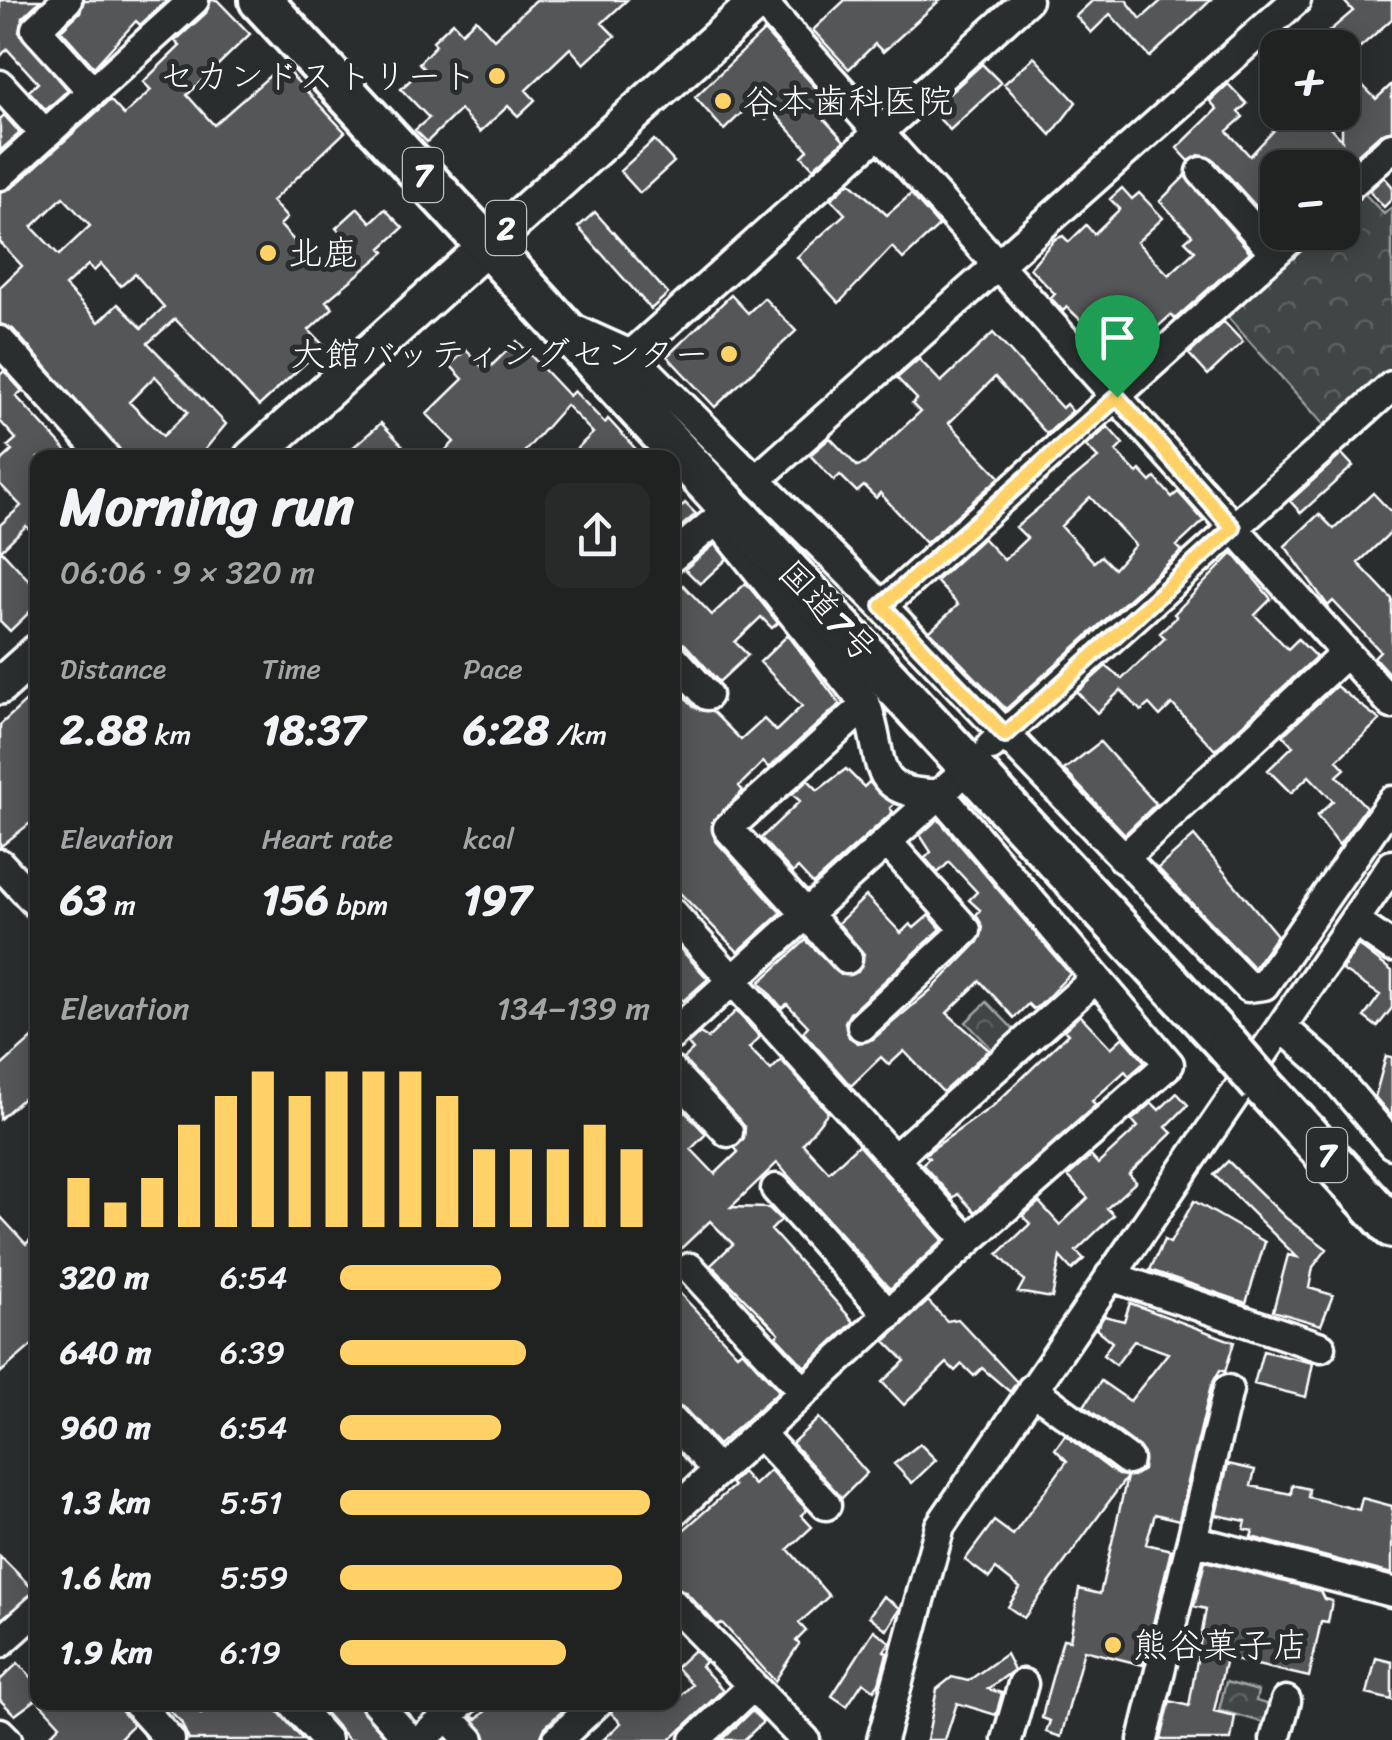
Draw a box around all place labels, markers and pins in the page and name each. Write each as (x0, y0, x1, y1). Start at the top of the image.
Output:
place label: セカンドストリート (159, 45, 477, 107)
marker: セカンドストリート (486, 65, 508, 87)
place label: 谷本歯科医院 (743, 70, 953, 132)
marker: 谷本歯科医院 (712, 90, 734, 112)
place label: 北鹿 (288, 222, 358, 284)
marker: 北鹿 (257, 242, 279, 264)
pin (1075, 295, 1160, 398)
place label: 大館バッティングセンター (290, 323, 709, 385)
marker: 大館バッティングセンター (718, 343, 740, 365)
place label: 熊谷菓子店 (1133, 1614, 1308, 1676)
marker: 熊谷菓子店 (1102, 1634, 1124, 1656)

